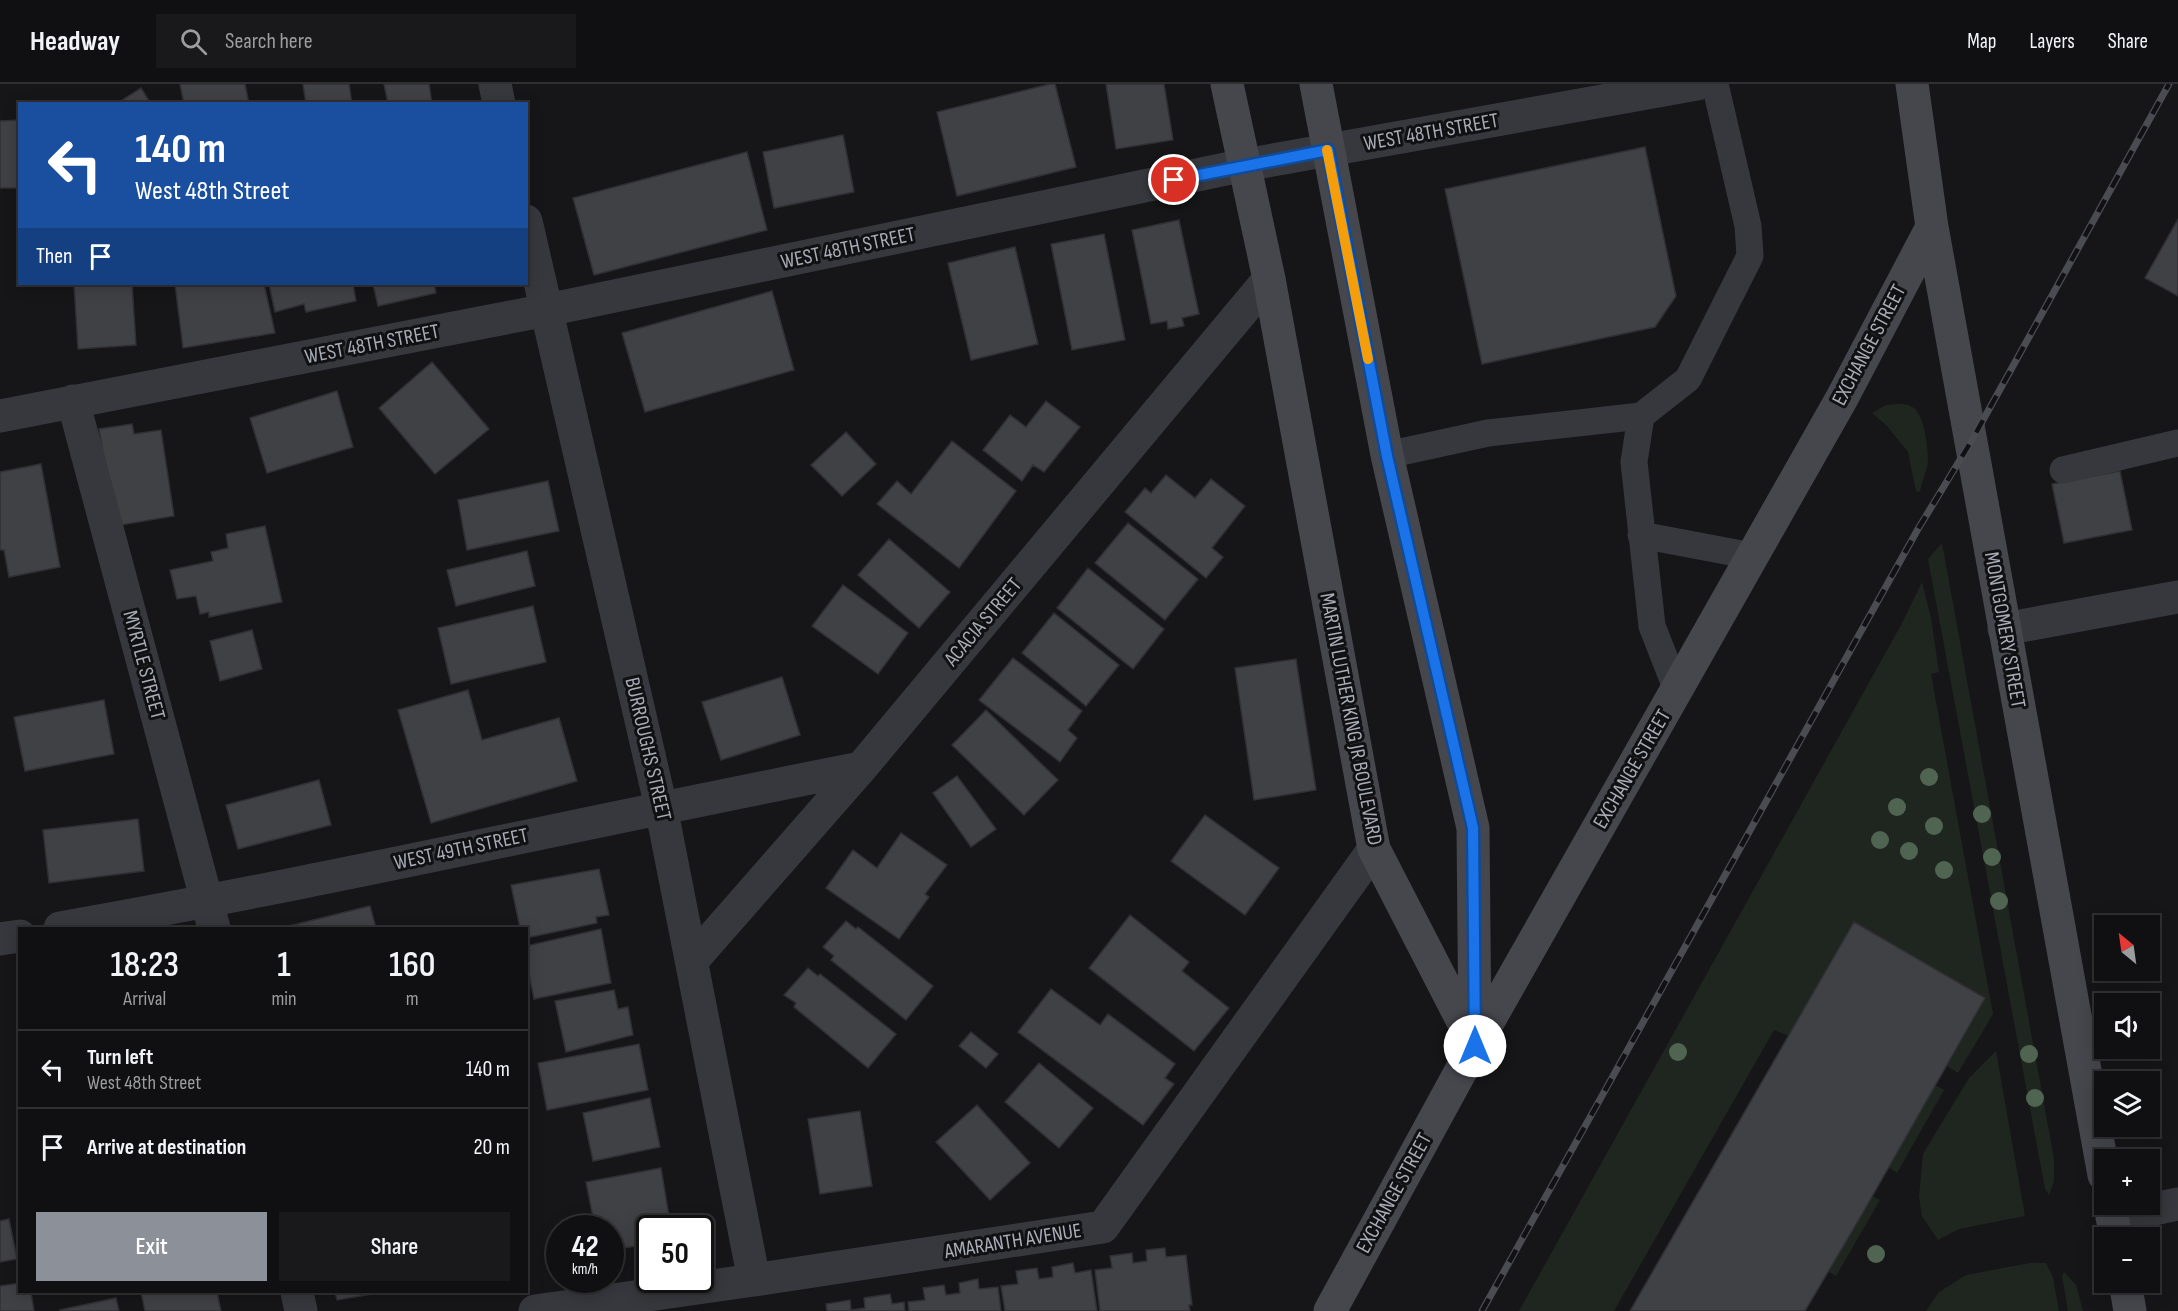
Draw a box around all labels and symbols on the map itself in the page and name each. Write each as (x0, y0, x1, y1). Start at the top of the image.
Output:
street label: WEST 48TH STREET (1362, 108, 1501, 156)
pin (1148, 154, 1199, 205)
street label: WEST 48TH STREET (779, 221, 918, 274)
street label: EXCHANGE STREET (1827, 280, 1912, 410)
street label: WEST 48TH STREET (303, 319, 442, 369)
street label: MONTGOMERY STREET (1979, 550, 2031, 710)
street label: ACACIA STREET (938, 572, 1027, 672)
street label: MARTIN LUTHER KING JR BOULEVARD (1314, 591, 1388, 847)
street label: MYRTLE STREET (117, 608, 171, 723)
street label: BURROUGHS STREET (619, 675, 677, 823)
street label: EXCHANGE STREET (1588, 705, 1676, 833)
street label: WEST 49TH STREET (392, 822, 531, 875)
north arrow (2094, 915, 2160, 981)
position arrow (1443, 1014, 1507, 1078)
street label: EXCHANGE STREET (1351, 1128, 1437, 1257)
speed limit sign: 50 (636, 1215, 714, 1293)
street label: AMARANTH AVENUE (942, 1218, 1083, 1264)

